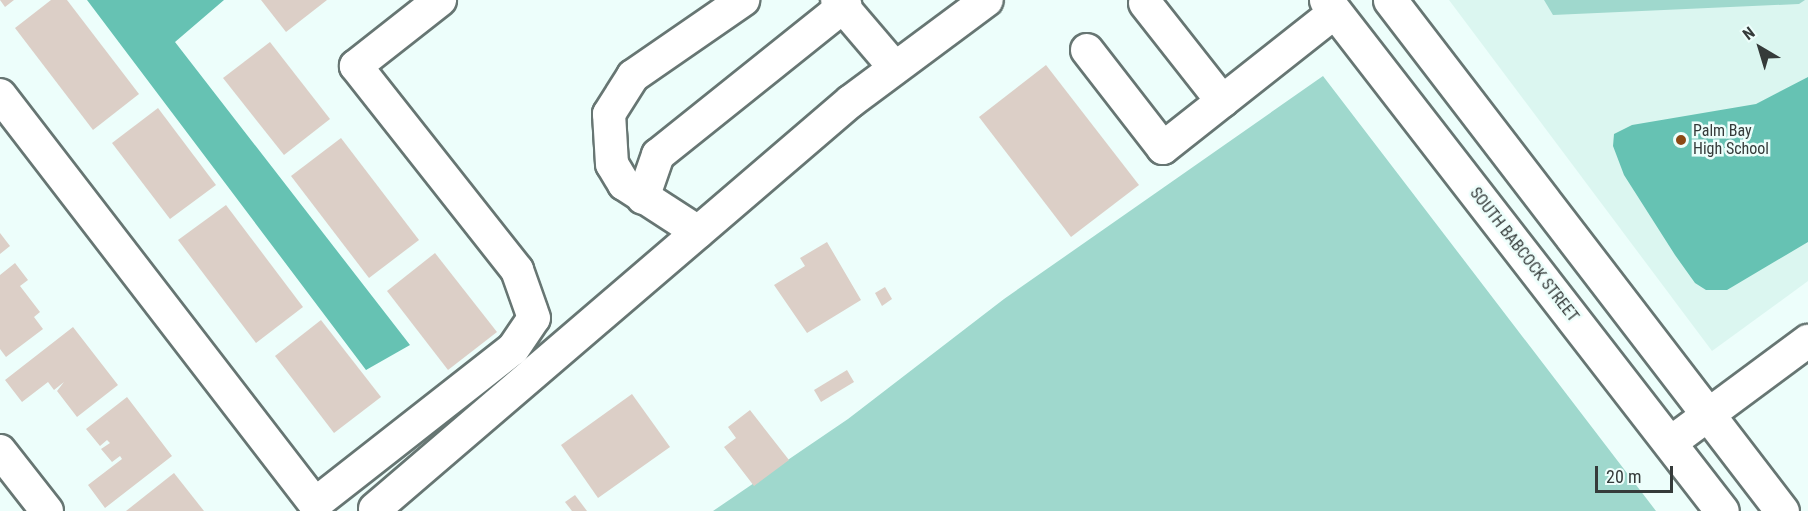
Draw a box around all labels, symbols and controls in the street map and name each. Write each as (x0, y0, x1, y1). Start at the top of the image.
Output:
north arrow (1730, 18, 1790, 78)
text: N (1739, 23, 1758, 44)
place label: Palm Bay High School (1693, 121, 1769, 159)
marker: Palm Bay High School (1674, 133, 1688, 147)
street label: SOUTH BABCOCK STREET (1466, 184, 1582, 326)
scale bar (1598, 454, 1676, 492)
text: 20 m (1606, 466, 1641, 487)

